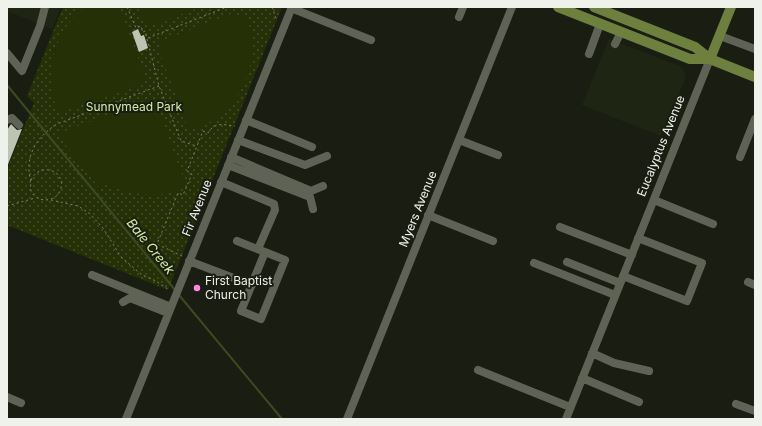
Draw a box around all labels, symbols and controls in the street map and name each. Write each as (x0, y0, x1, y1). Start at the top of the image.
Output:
street label: Eucalyptus Avenue (633, 93, 688, 199)
park label: Sunnymead Park (86, 99, 183, 114)
street label: Myers Avenue (395, 169, 440, 249)
street label: Fir Avenue (178, 177, 215, 238)
water label: Bale Creek (124, 215, 179, 278)
place label: First Baptist Church (205, 273, 272, 302)
marker: First Baptist Church (192, 283, 202, 293)

